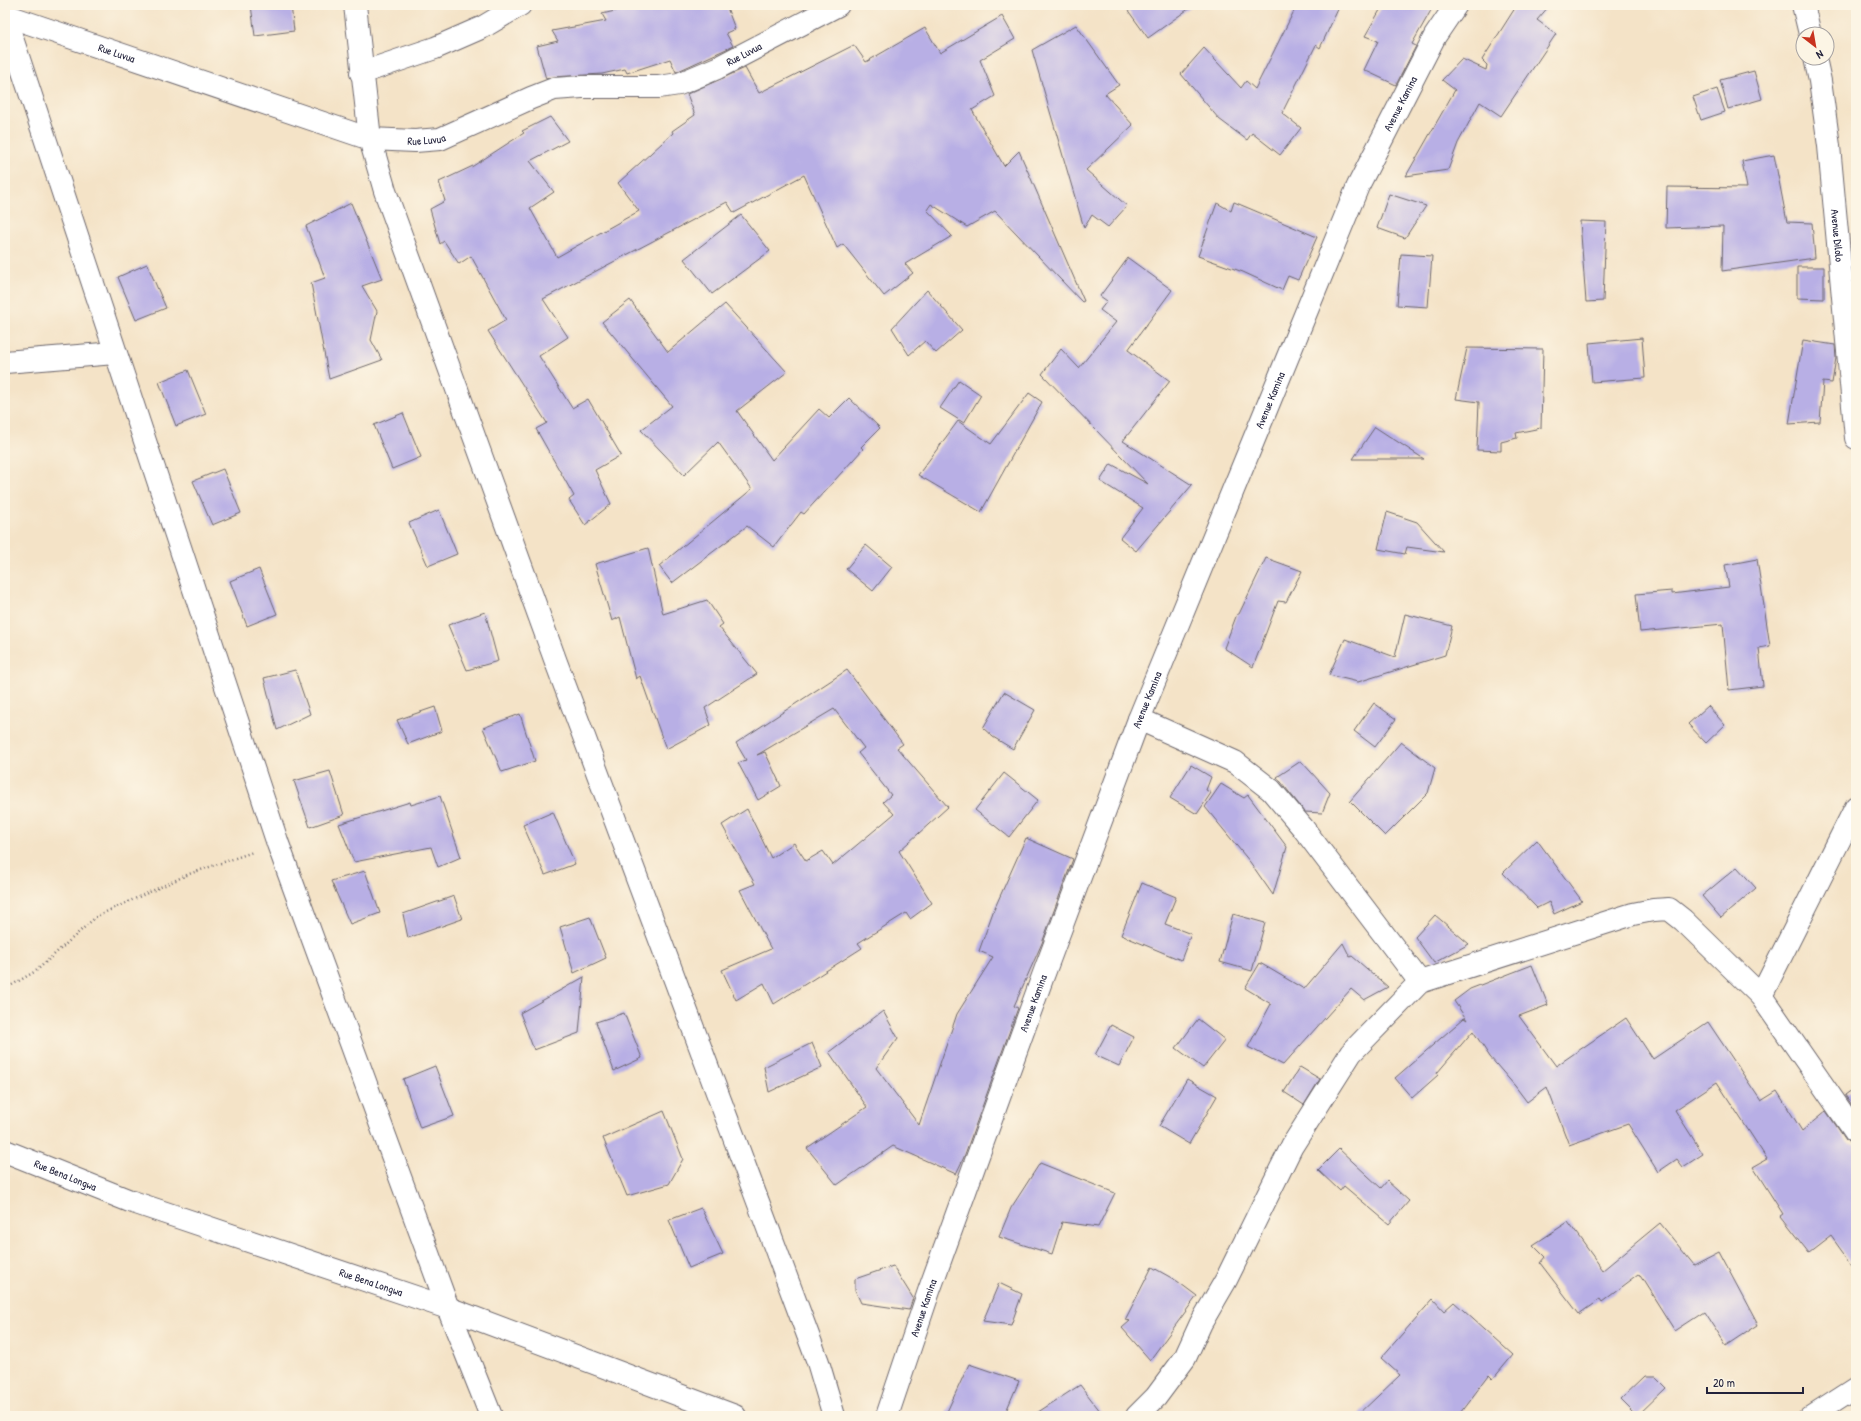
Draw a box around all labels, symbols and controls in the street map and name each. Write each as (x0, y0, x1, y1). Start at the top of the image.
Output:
north arrow (1795, 26, 1835, 66)
street label: Rue Luvua (724, 39, 765, 69)
street label: Rue Luvua (97, 40, 138, 66)
text: N (1814, 47, 1826, 62)
street label: Avenue Kamina (1380, 73, 1420, 133)
street label: Rue Luvua (407, 130, 448, 148)
street label: Avenue Dilolo (1828, 208, 1847, 263)
street label: Avenue Kamina (1252, 369, 1288, 430)
street label: Avenue Kamina (1129, 669, 1165, 730)
street label: Avenue Kamina (1016, 972, 1050, 1034)
street label: Rue Bena Longwa (32, 1156, 99, 1194)
street label: Rue Bena Longwa (338, 1265, 405, 1299)
street label: Avenue Kamina (907, 1277, 940, 1339)
scale bar (1707, 1369, 1803, 1395)
text: 20 m (1713, 1374, 1735, 1391)

